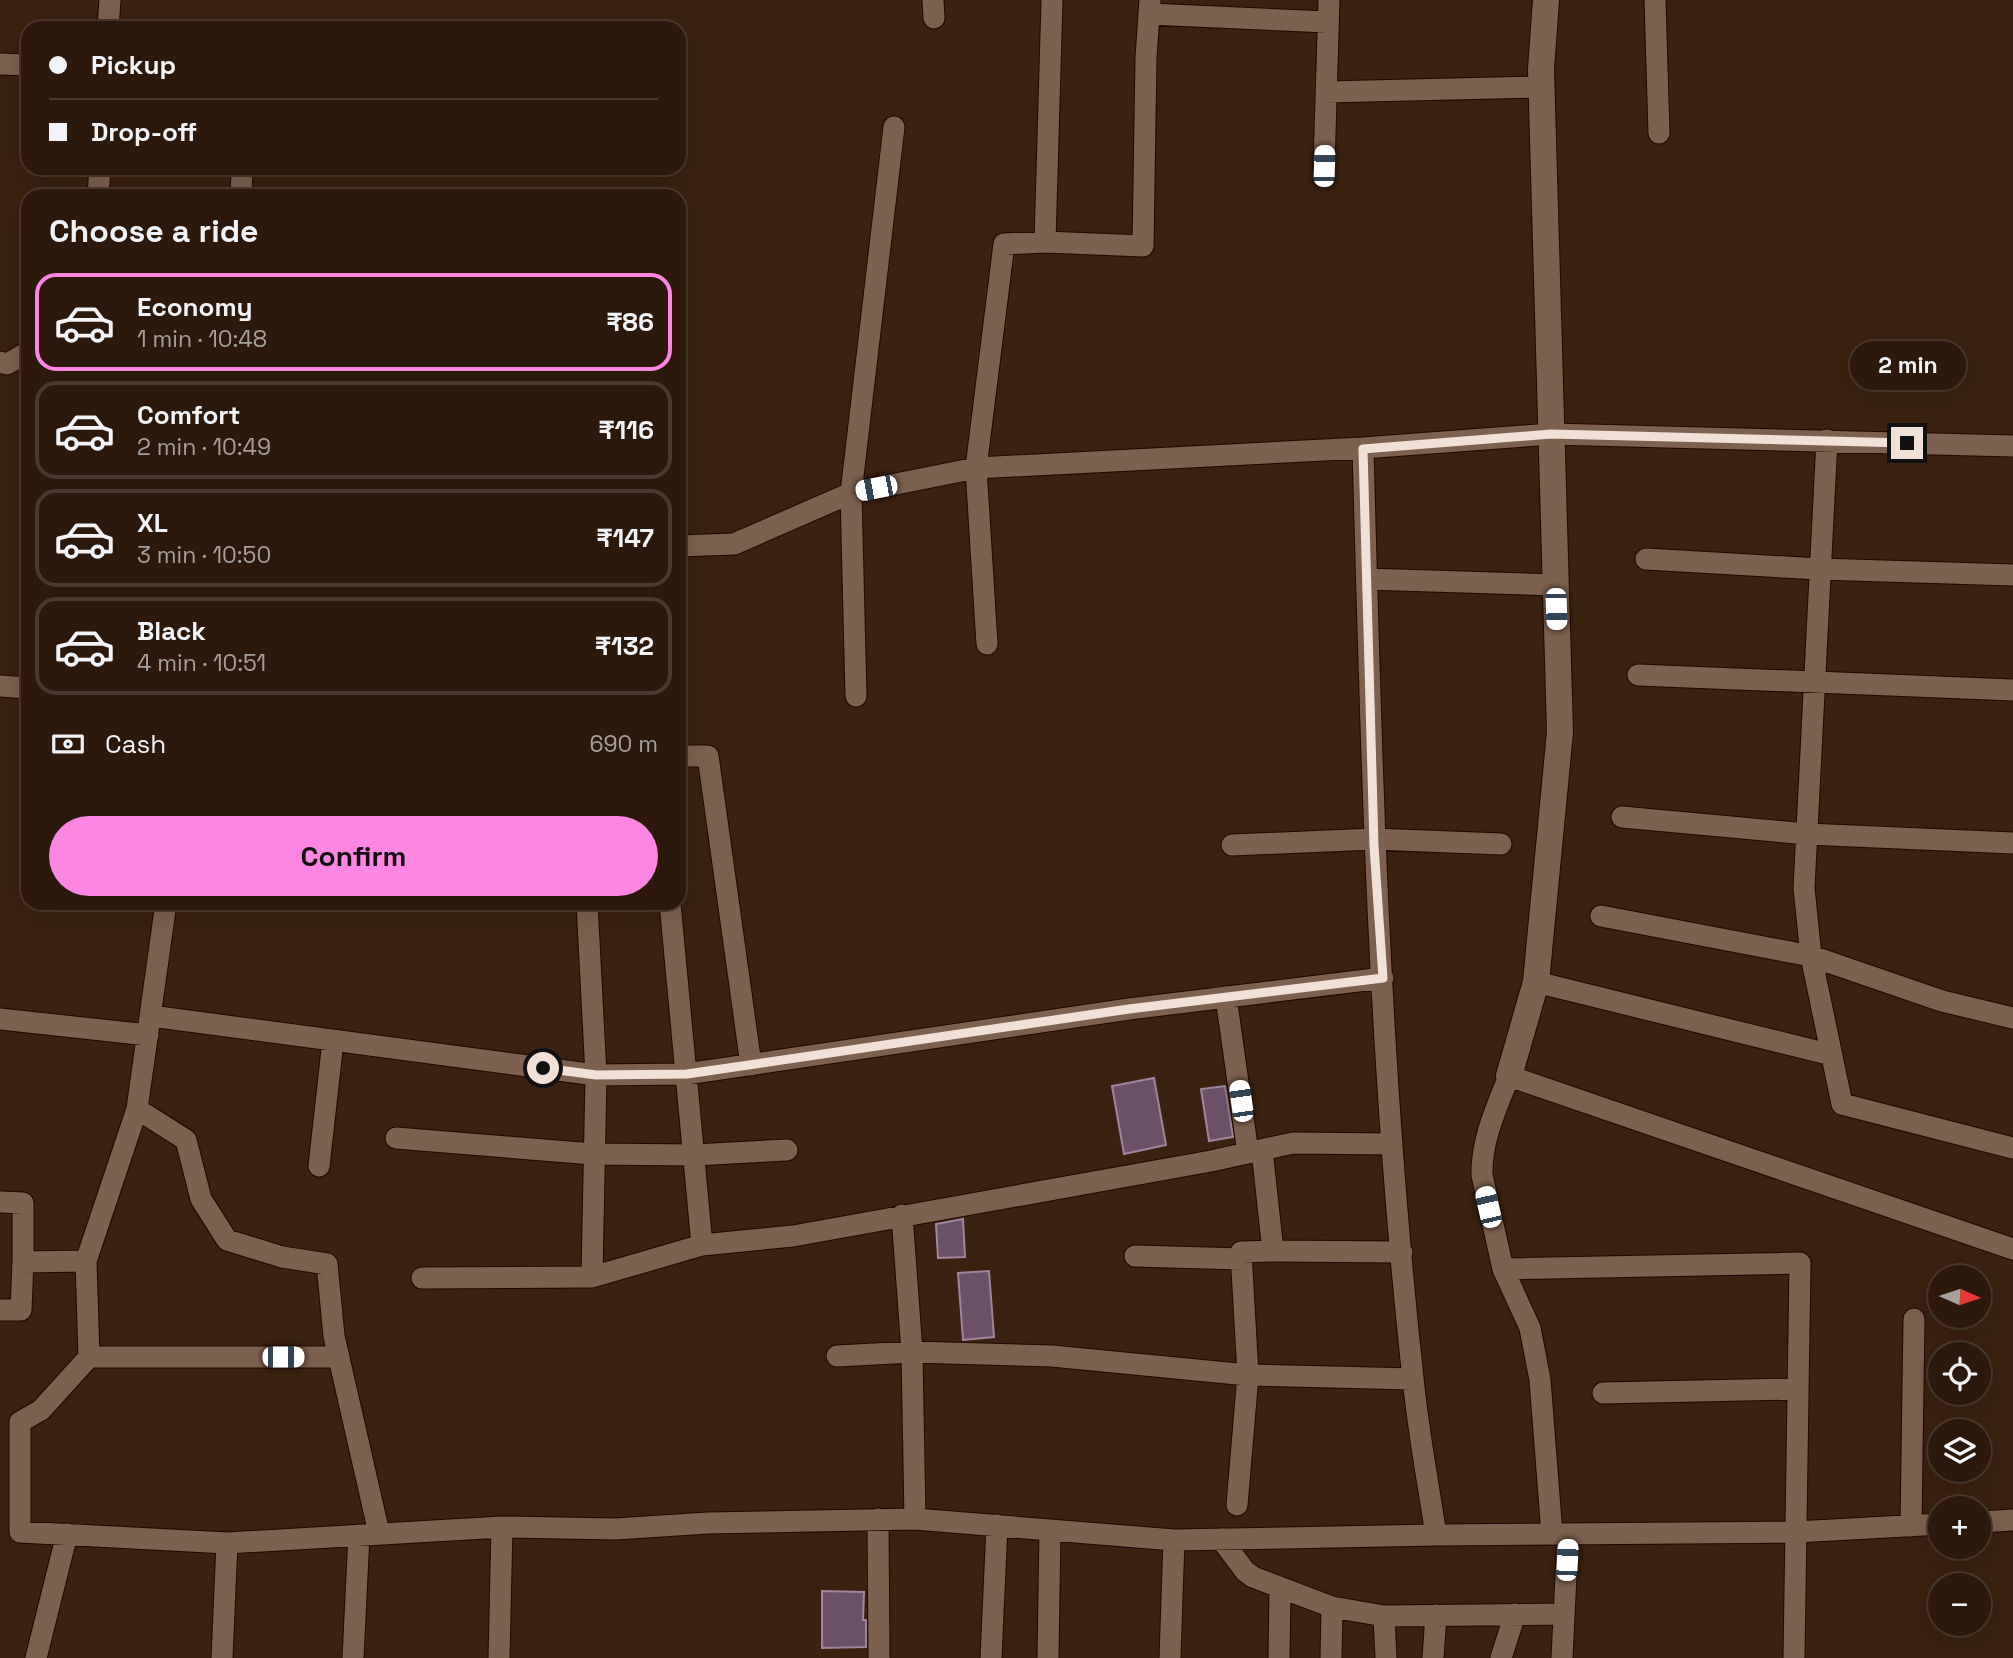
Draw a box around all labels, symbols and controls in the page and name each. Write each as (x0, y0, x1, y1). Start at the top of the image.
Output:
text: Pickup (91, 48, 176, 82)
text: Drop-off (91, 115, 197, 149)
car (1313, 145, 1336, 187)
text: Choose a ride (49, 211, 259, 251)
text: Economy (137, 290, 253, 324)
icon: car (53, 291, 116, 354)
text: ₹86 (606, 305, 654, 339)
text: 1 min · 10:48 (137, 324, 267, 354)
callout: 2 min (1849, 342, 1965, 390)
text: 2 min (1878, 350, 1938, 380)
text: Comfort (137, 398, 240, 432)
icon: car (53, 399, 116, 462)
text: ₹116 (598, 413, 654, 447)
route end (1891, 427, 1923, 459)
text: 2 min · 10:49 (137, 432, 271, 462)
car (854, 474, 899, 502)
text: XL (137, 506, 168, 540)
icon: car (53, 507, 116, 570)
text: ₹147 (596, 521, 654, 555)
text: 3 min · 10:50 (137, 540, 271, 570)
car (1545, 588, 1568, 630)
text: Black (137, 614, 206, 648)
icon: car (53, 615, 116, 678)
text: ₹132 (595, 629, 654, 663)
text: 4 min · 10:51 (137, 648, 266, 678)
icon: cash (49, 725, 87, 763)
text: Cash (105, 727, 166, 761)
text: 690 m (589, 729, 658, 759)
button: Confirm (49, 816, 658, 896)
route start (527, 1052, 559, 1084)
car (1228, 1079, 1255, 1123)
car (1474, 1184, 1503, 1230)
north arrow (1928, 1265, 1992, 1328)
map controls (1928, 1265, 1991, 1636)
button: locate (1928, 1342, 1991, 1405)
car (263, 1347, 305, 1368)
button: layers (1928, 1419, 1991, 1482)
button: + (1928, 1496, 1991, 1559)
car (1556, 1538, 1579, 1582)
button: − (1928, 1573, 1991, 1636)

